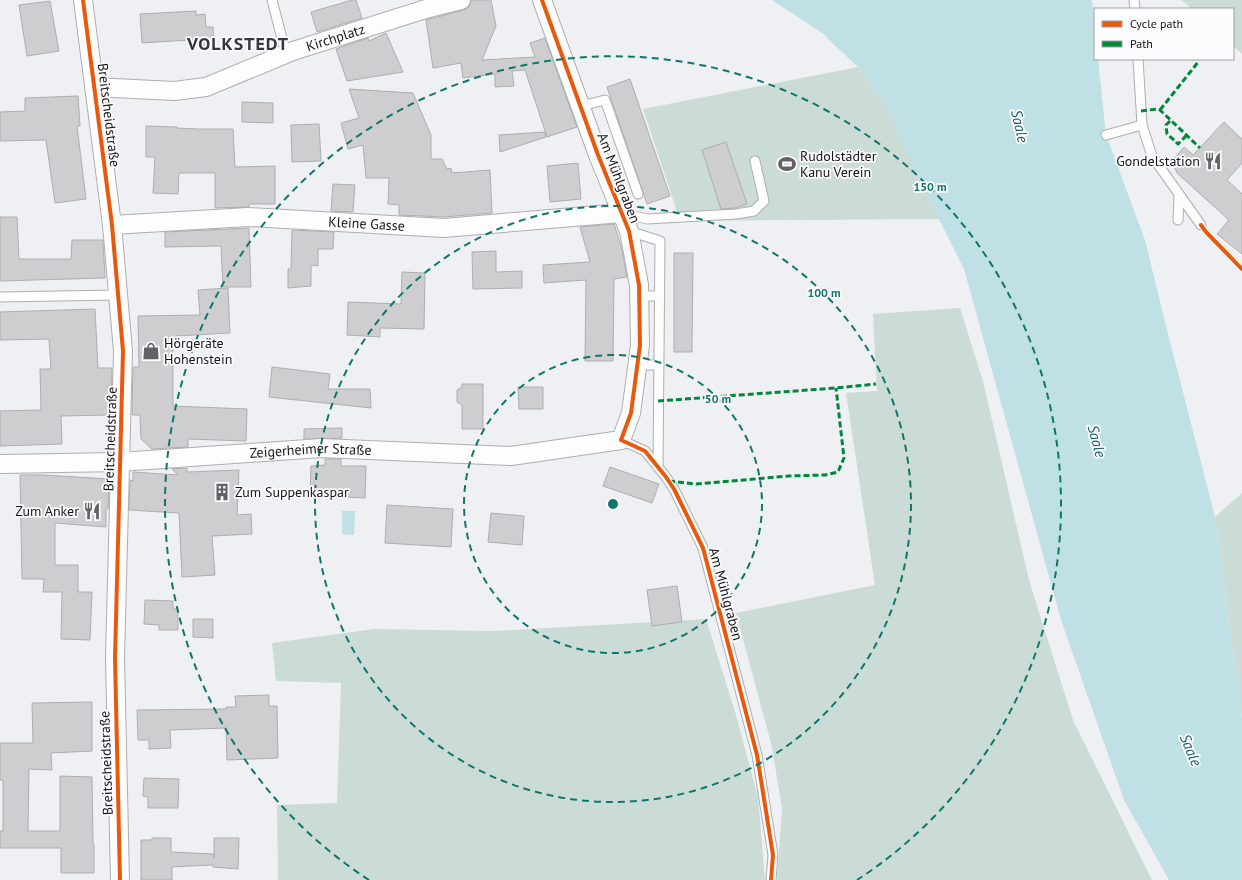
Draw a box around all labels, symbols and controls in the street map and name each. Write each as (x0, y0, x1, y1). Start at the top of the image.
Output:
legend (1094, 8, 1234, 60)
text: Cycle path (1130, 16, 1183, 31)
street label: Kirchplatz (304, 20, 367, 55)
district label: VOLKSTEDT (186, 32, 289, 55)
text: Path (1130, 36, 1153, 51)
street label: Breitscheidstraße (94, 62, 124, 168)
water label: Saale (1007, 108, 1033, 144)
street label: Am Mühlgraben (594, 130, 644, 226)
place label: Rudolstädter Kanu Verein (800, 147, 877, 181)
restaurant icon: Gondelstation (1203, 151, 1223, 171)
place label: Gondelstation (1116, 152, 1200, 170)
sports icon: Rudolstädter Kanu Verein (777, 154, 797, 174)
text: 150 m (913, 179, 947, 194)
street label: Kleine Gasse (328, 213, 405, 235)
text: 100 m (807, 285, 841, 300)
place label: Hörgeräte Hohenstein (164, 334, 232, 368)
shop icon: Hörgeräte Hohenstein (141, 341, 161, 361)
street label: Breitscheidstraße (99, 386, 121, 492)
text: 50 m (705, 391, 731, 406)
water label: Saale (1084, 423, 1110, 460)
street label: Zeigerheimer Straße (249, 439, 372, 462)
building icon: Zum Suppenkaspar (212, 482, 232, 502)
place label: Zum Suppenkaspar (235, 483, 349, 501)
centre of rings (606, 497, 620, 511)
restaurant icon: Zum Anker (82, 501, 102, 521)
place label: Zum Anker (15, 502, 79, 520)
street label: Am Mühlgraben (705, 546, 747, 642)
street label: Breitscheidstraße (95, 710, 117, 816)
water label: Saale (1176, 731, 1206, 769)

